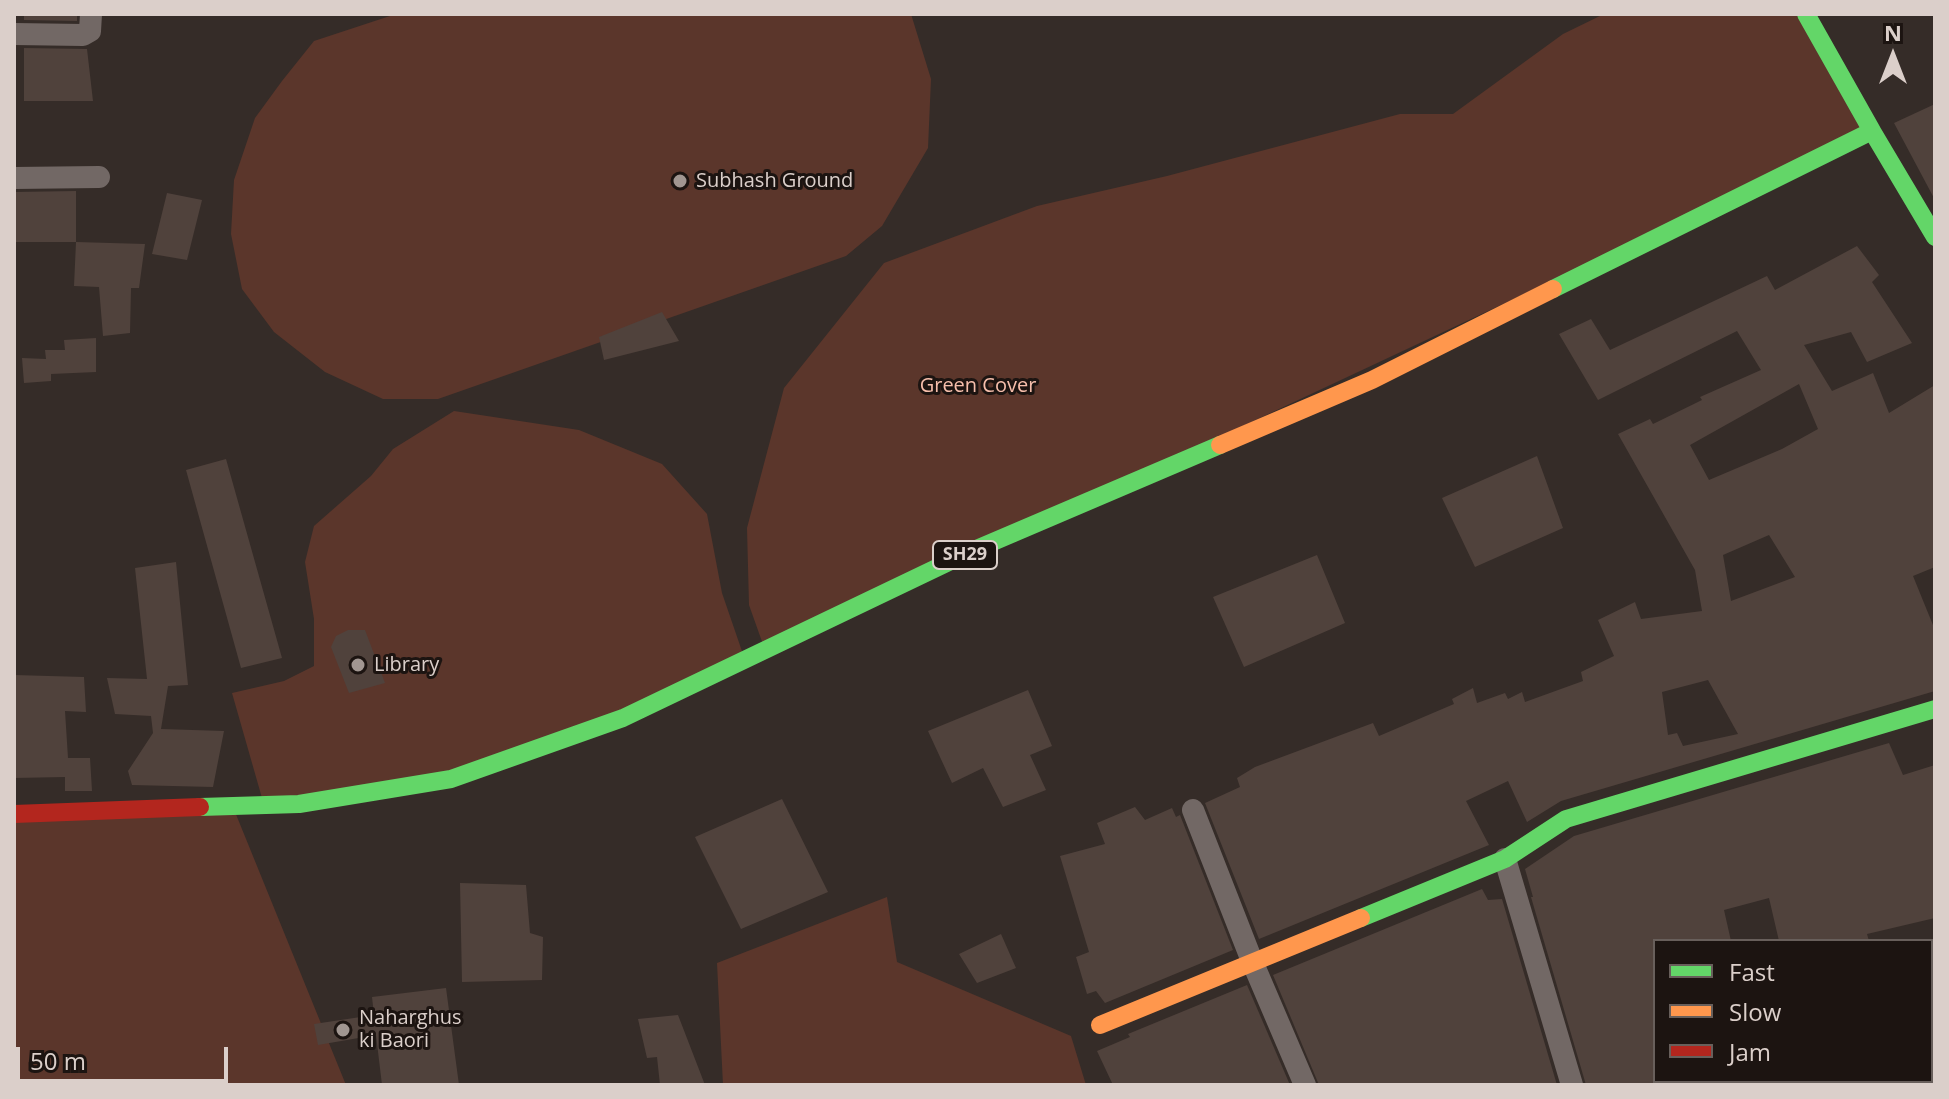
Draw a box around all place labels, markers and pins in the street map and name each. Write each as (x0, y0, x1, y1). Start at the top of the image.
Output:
place label: Subhash Ground (696, 169, 853, 193)
marker: Subhash Ground (671, 172, 689, 190)
place label: Library (374, 653, 439, 677)
marker: Library (349, 656, 367, 674)
place label: Naharghus ki Baori (359, 1006, 462, 1053)
marker: Naharghus ki Baori (334, 1021, 352, 1039)

